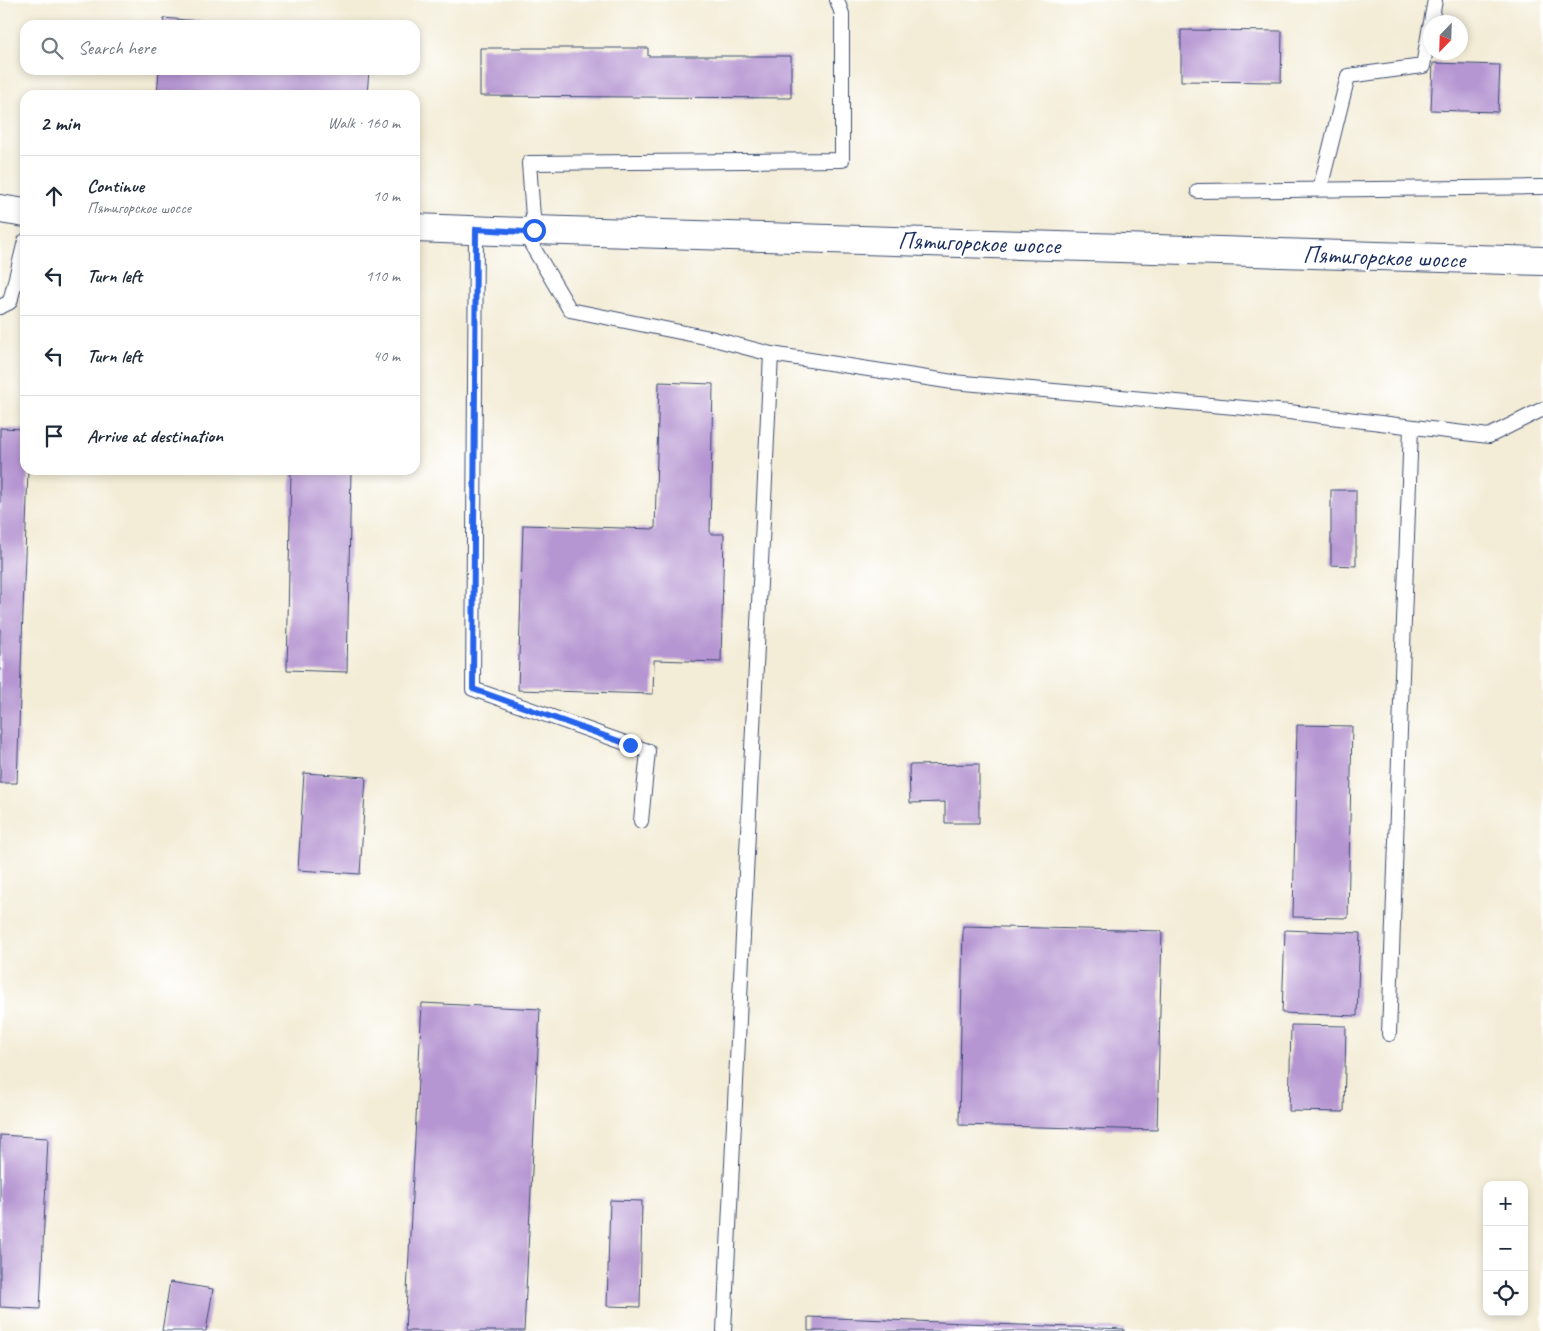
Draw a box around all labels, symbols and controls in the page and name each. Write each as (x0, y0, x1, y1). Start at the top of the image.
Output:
north arrow (1423, 15, 1468, 60)
search box (20, 20, 420, 75)
icon: search (38, 34, 66, 62)
text: Search here (78, 36, 155, 60)
text: 2 min (40, 110, 80, 136)
text: Walk · 160 m (328, 113, 400, 133)
text: Continue (87, 174, 144, 198)
icon: ahead (40, 182, 68, 210)
text: 10 m (373, 186, 400, 206)
text: Пятигорское шоссе (87, 198, 191, 218)
route start (523, 219, 546, 242)
street label: Пятигорское шоссе (897, 224, 1063, 262)
street label: Пятигорское шоссе (1302, 238, 1468, 276)
icon: left (40, 262, 68, 290)
text: Turn left (87, 264, 142, 288)
text: 110 m (366, 266, 400, 286)
icon: left (40, 342, 68, 370)
text: Turn left (87, 344, 142, 368)
text: 40 m (373, 346, 400, 366)
icon: arrive (40, 422, 68, 450)
text: Arrive at destination (87, 424, 223, 448)
route end (619, 734, 642, 757)
map controls (1483, 1181, 1528, 1316)
button: + (1483, 1181, 1528, 1226)
button: − (1483, 1226, 1528, 1271)
button: locate (1483, 1271, 1528, 1316)

